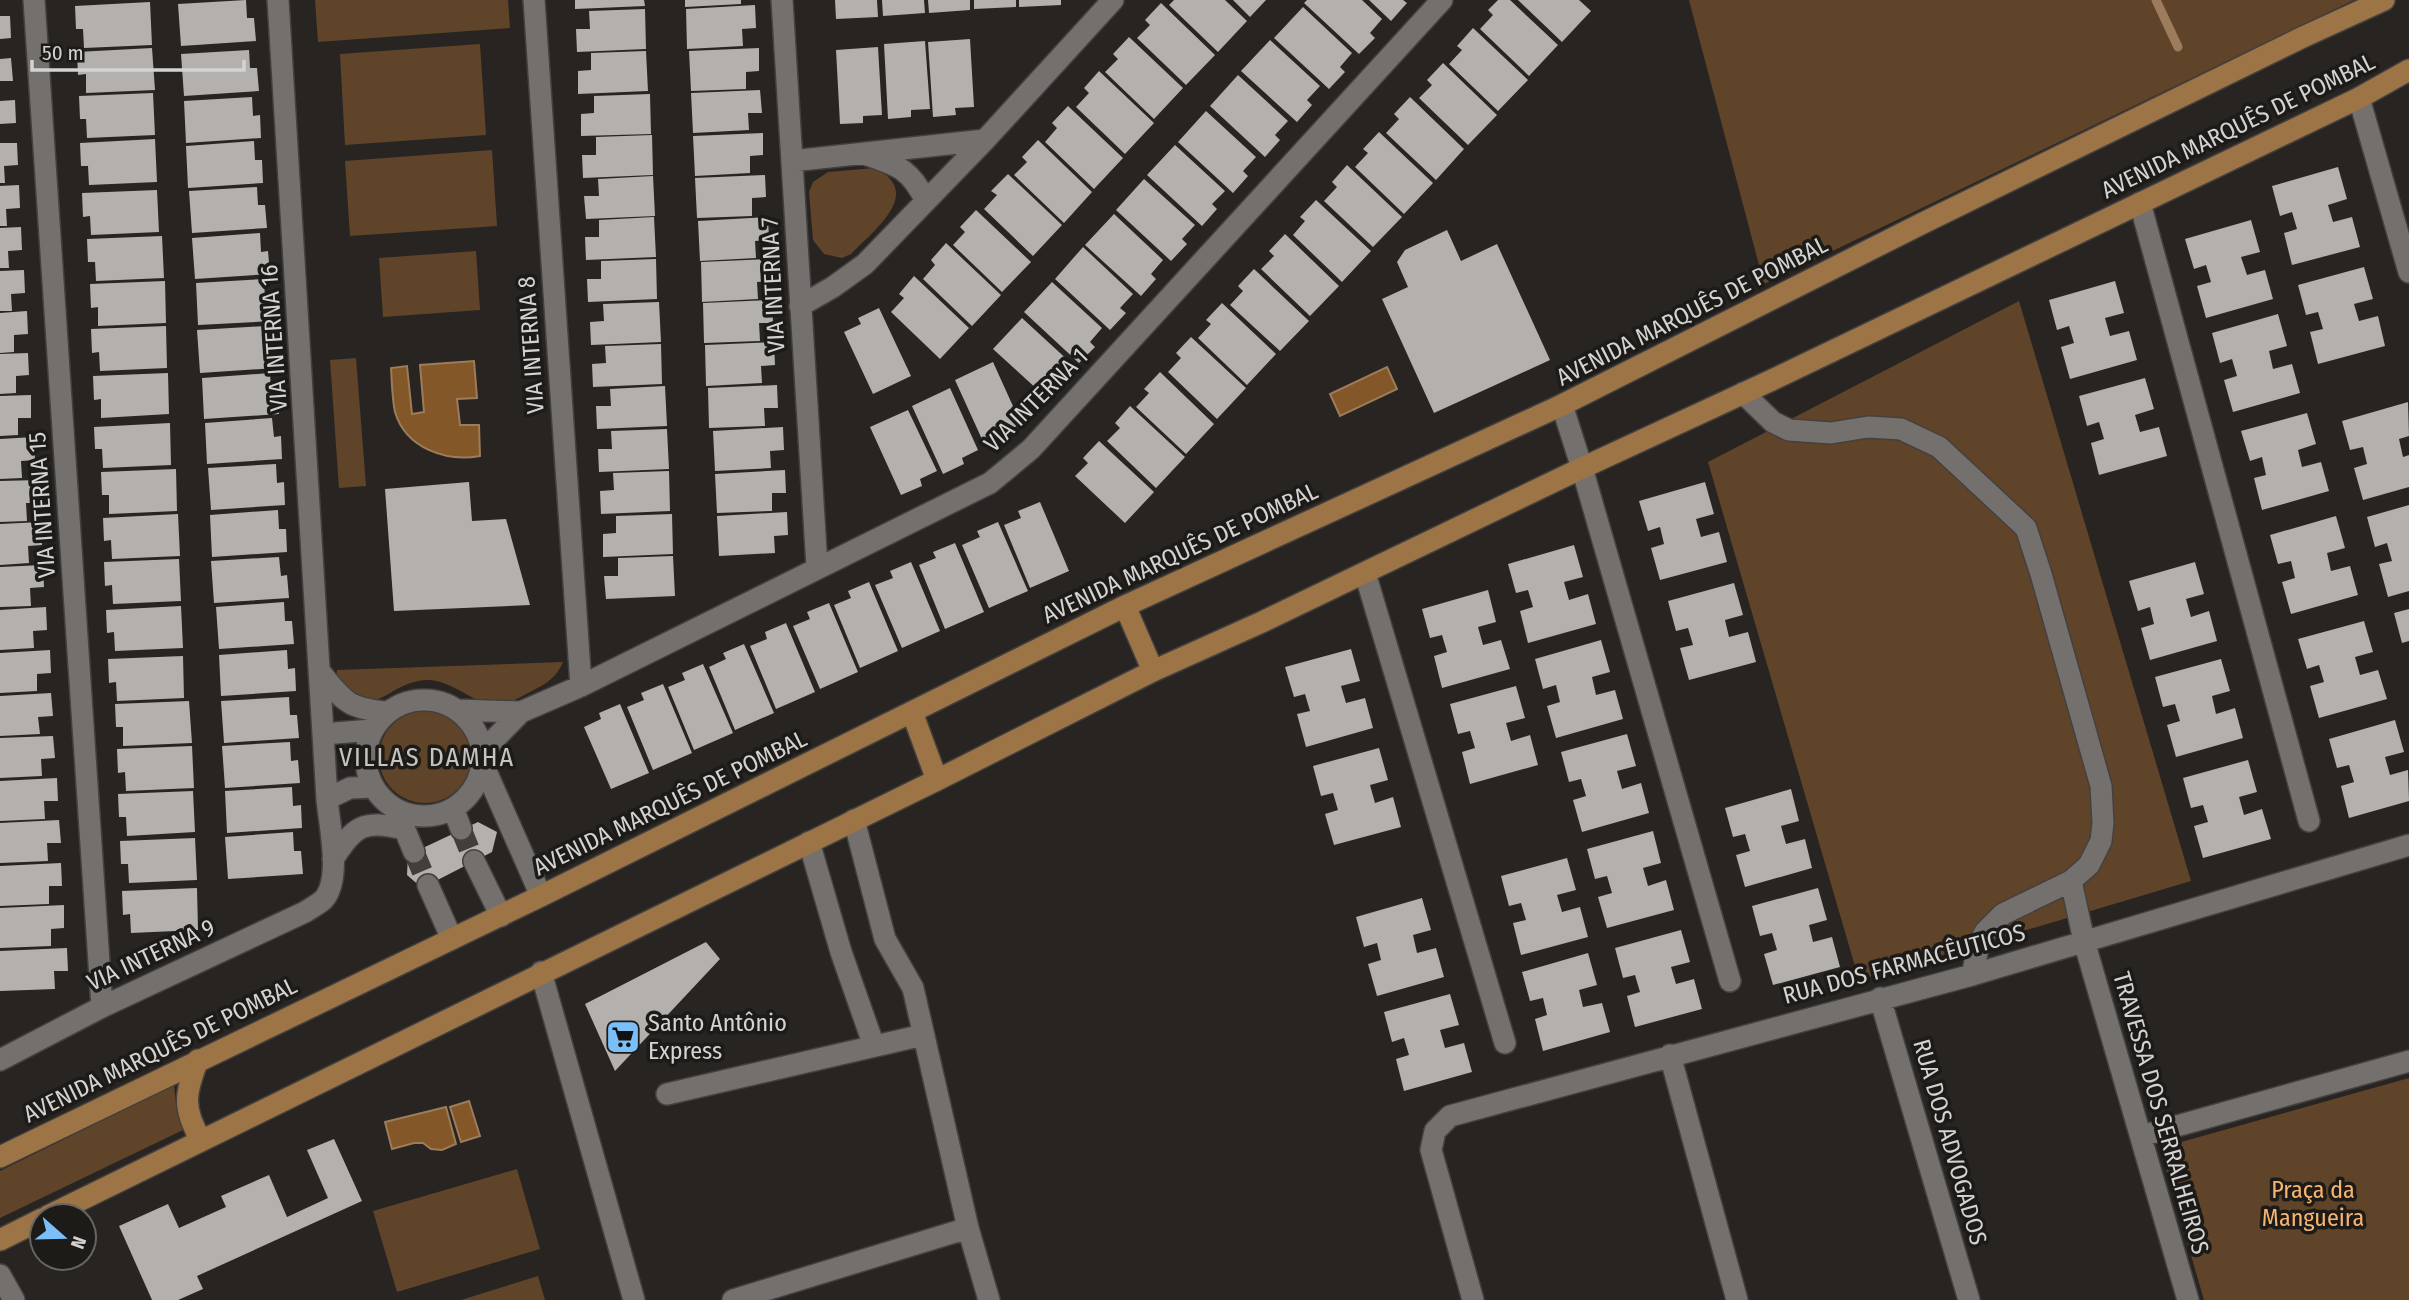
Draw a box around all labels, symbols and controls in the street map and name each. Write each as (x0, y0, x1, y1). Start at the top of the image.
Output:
scale bar (32, 28, 243, 72)
text: 50 m (42, 40, 84, 66)
street label: AVENIDA MARQUÊS DE POMBAL (2097, 47, 2380, 204)
street label: VIA INTERNA 7 (755, 216, 791, 353)
street label: AVENIDA MARQUÊS DE POMBAL (1552, 230, 1833, 392)
street label: VIA INTERNA 16 (255, 264, 293, 412)
street label: VIA INTERNA 8 (512, 275, 550, 415)
street label: VIA INTERNA 1 (978, 342, 1094, 458)
street label: VIA INTERNA 15 (23, 431, 61, 579)
street label: AVENIDA MARQUÊS DE POMBAL (1038, 477, 1322, 629)
street label: AVENIDA MARQUÊS DE POMBAL (529, 724, 812, 881)
district label: VILLAS DAMHA (339, 742, 515, 773)
street label: VIA INTERNA 9 (83, 913, 219, 997)
street label: RUA DOS FARMACÊUTICOS (1780, 918, 2028, 1010)
street label: TRAVESSA DOS SERRALHEIROS (2107, 969, 2215, 1257)
street label: AVENIDA MARQUÊS DE POMBAL (19, 971, 302, 1128)
place label: Santo Antônio Express (648, 1009, 787, 1065)
supermarket icon: Santo Antônio Express (604, 1018, 642, 1056)
street label: RUA DOS ADVOGADOS (1907, 1036, 1993, 1248)
park label: Praça da Mangueira (2262, 1176, 2364, 1232)
north arrow (28, 1202, 98, 1272)
text: N (66, 1233, 91, 1252)

